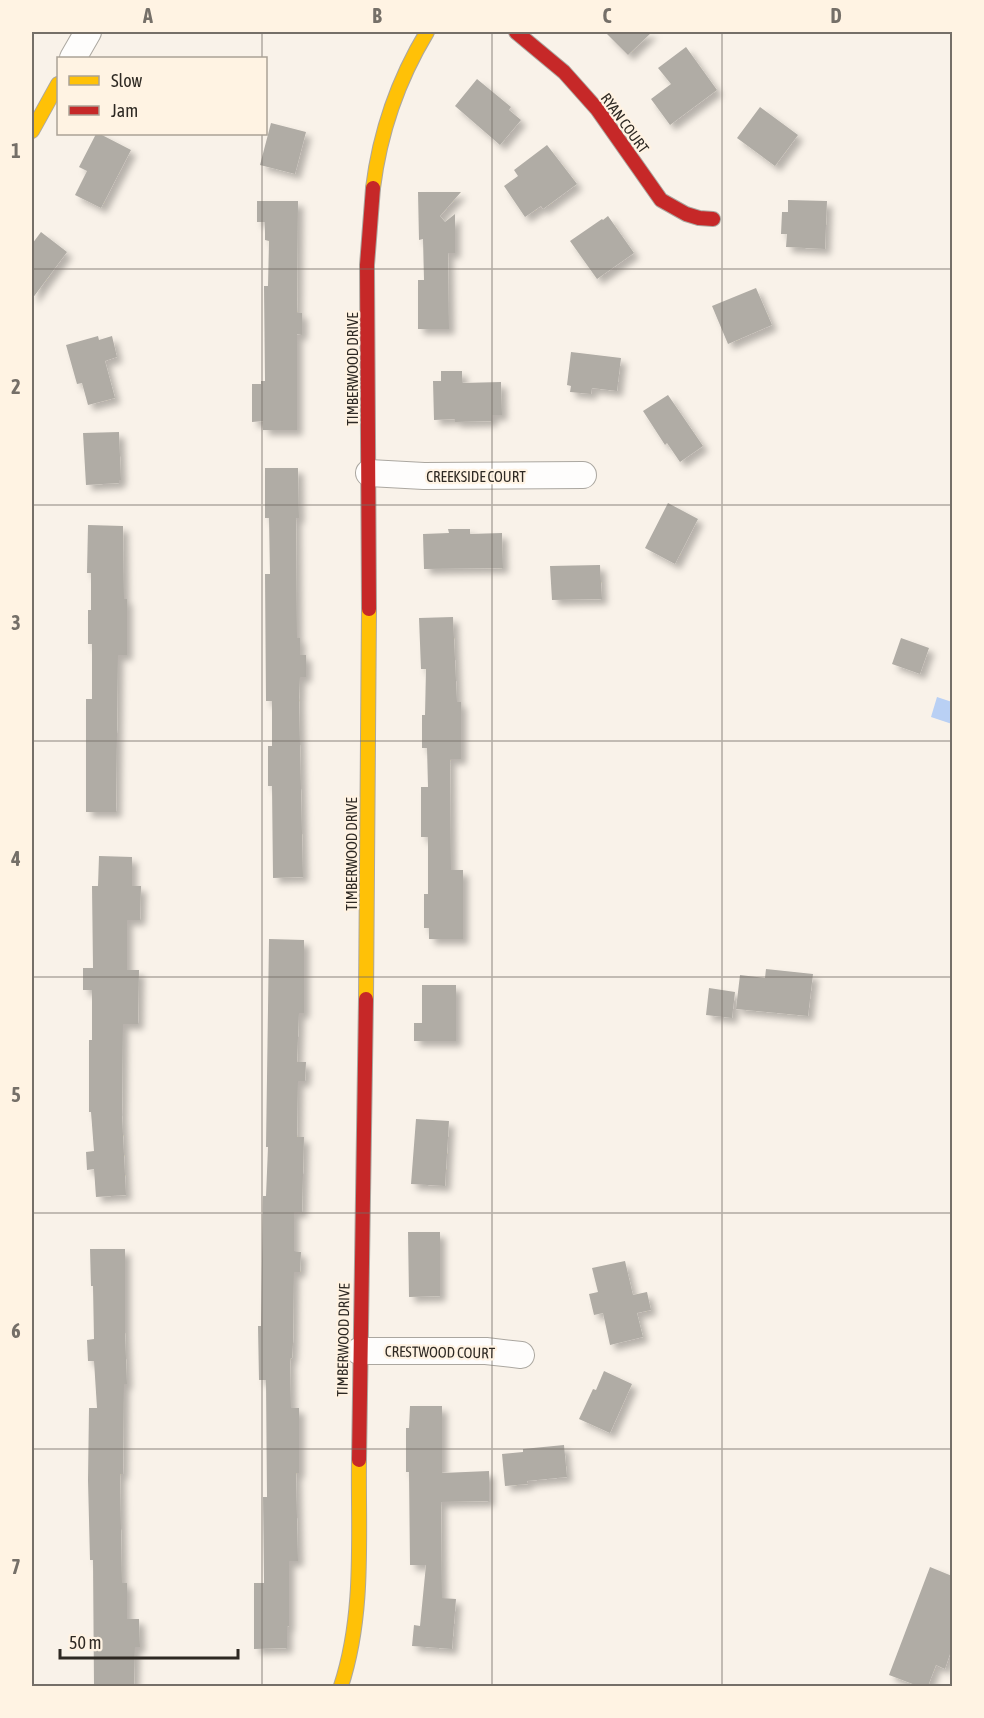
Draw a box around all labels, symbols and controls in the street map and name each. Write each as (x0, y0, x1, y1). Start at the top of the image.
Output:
text: A (142, 4, 153, 27)
text: B (372, 4, 382, 27)
text: C (603, 4, 612, 27)
text: D (830, 4, 842, 27)
legend (57, 57, 267, 135)
text: Slow (111, 70, 142, 91)
street label: RYAN COURT (598, 90, 653, 157)
text: Jam (111, 100, 138, 121)
text: 1 (11, 139, 21, 162)
street label: TIMBERWOOD DRIVE (344, 312, 361, 426)
text: 2 (11, 375, 21, 398)
street label: CREEKSIDE COURT (426, 468, 526, 485)
text: 3 (11, 611, 21, 634)
street label: TIMBERWOOD DRIVE (343, 797, 360, 911)
text: 4 (10, 847, 21, 870)
text: 5 (11, 1083, 21, 1106)
street label: TIMBERWOOD DRIVE (334, 1283, 352, 1397)
text: 6 (11, 1319, 21, 1342)
street label: CRESTWOOD COURT (385, 1343, 496, 1361)
text: 7 (11, 1555, 21, 1578)
scale bar (60, 1622, 238, 1660)
text: 50 m (69, 1632, 101, 1653)

